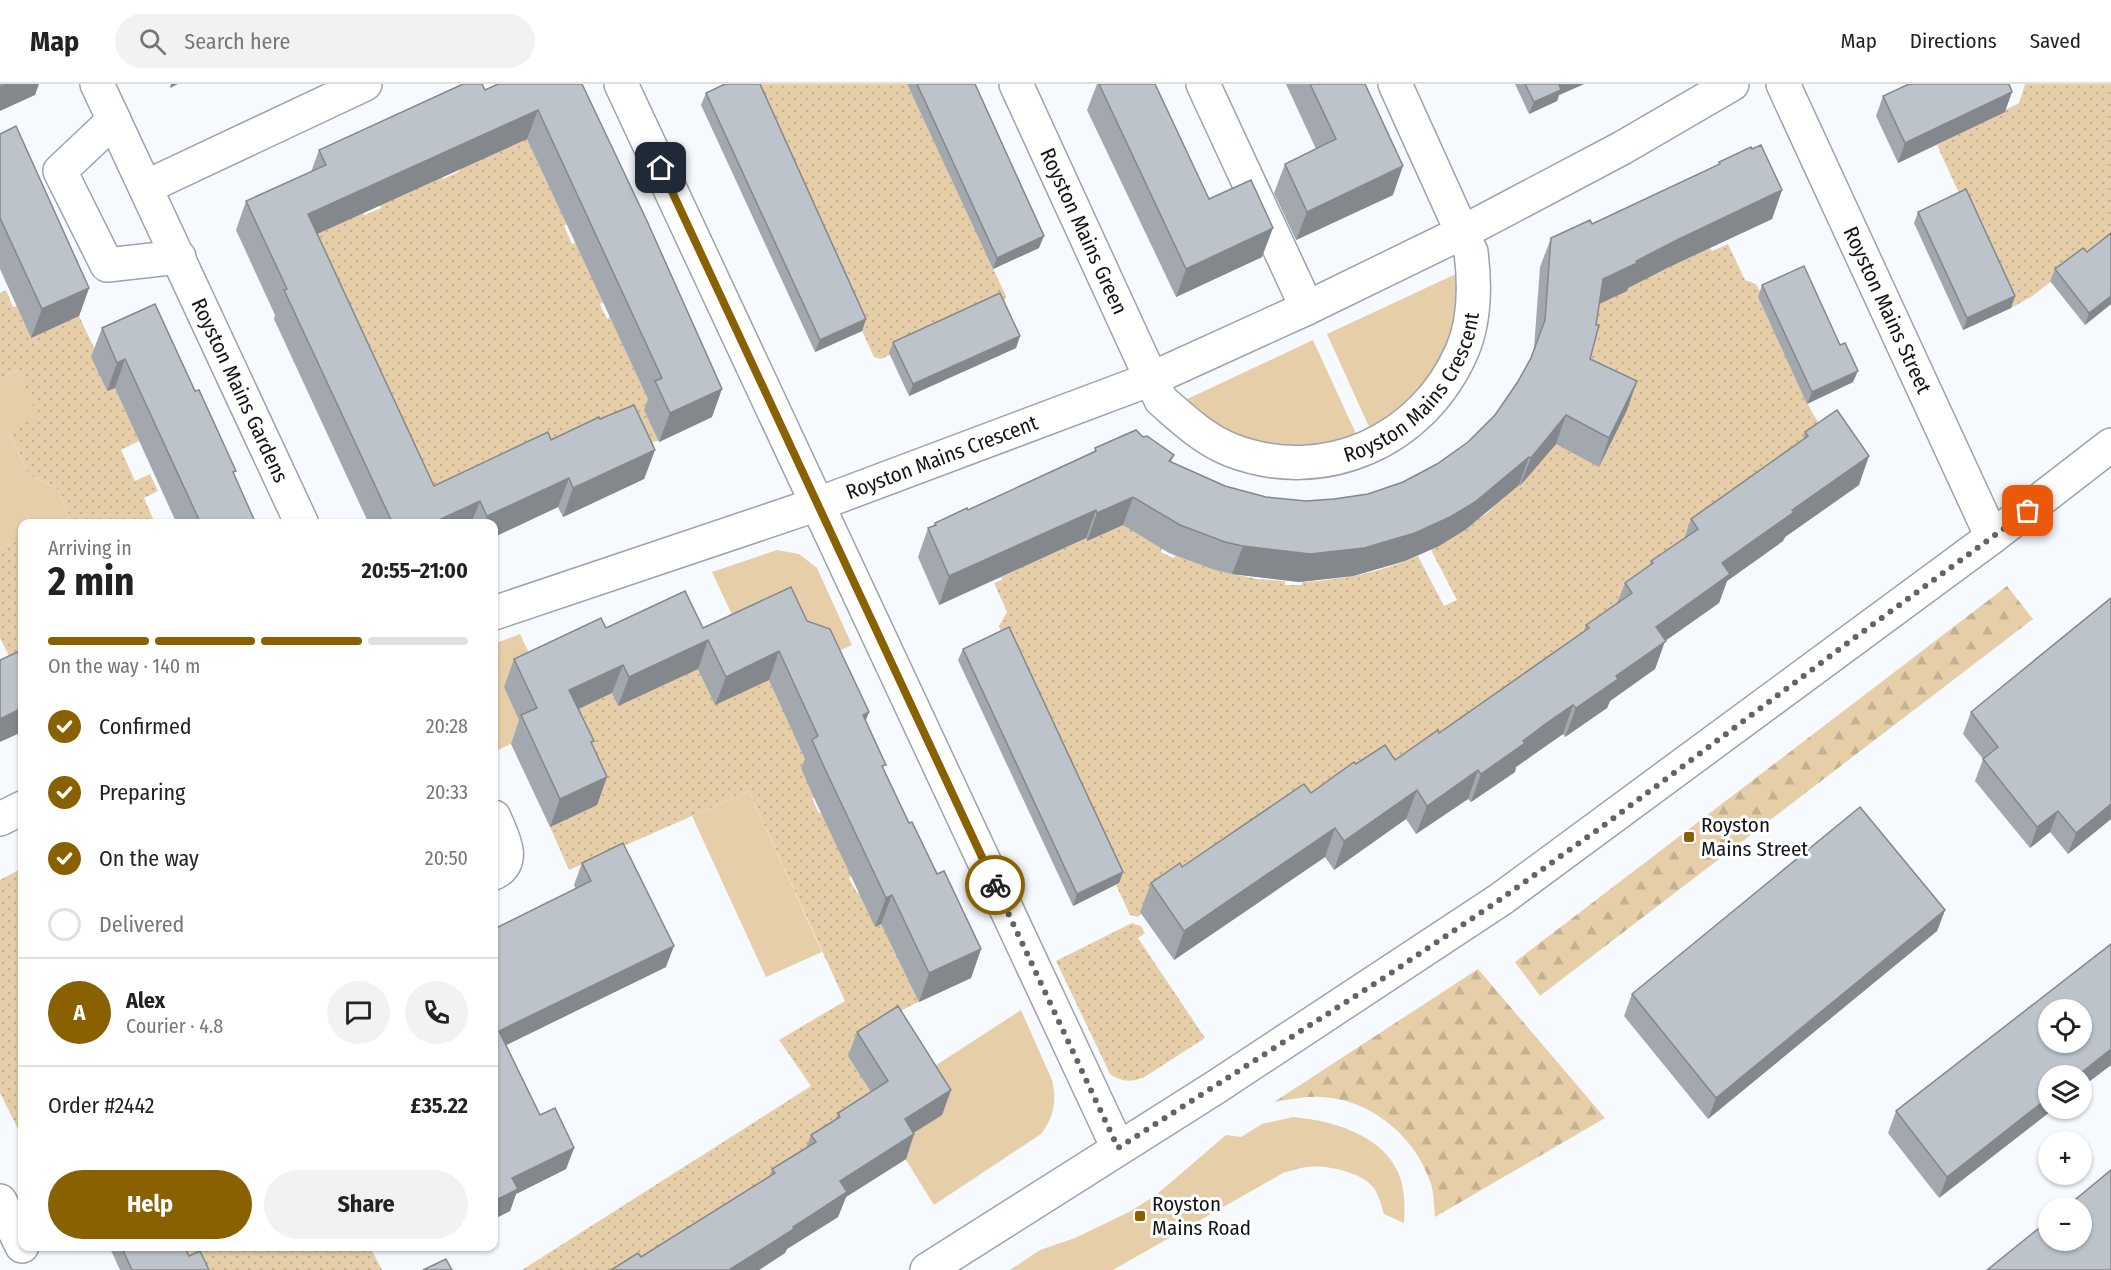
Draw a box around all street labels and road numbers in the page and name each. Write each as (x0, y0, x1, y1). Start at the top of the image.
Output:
street label: Royston Mains Green (1034, 144, 1133, 318)
street label: Royston Mains Street (1838, 222, 1937, 398)
street label: Royston Mains Gardens (186, 294, 294, 487)
street label: Royston Mains Crescent (1340, 310, 1485, 468)
street label: Royston Mains Crescent (842, 410, 1041, 505)

